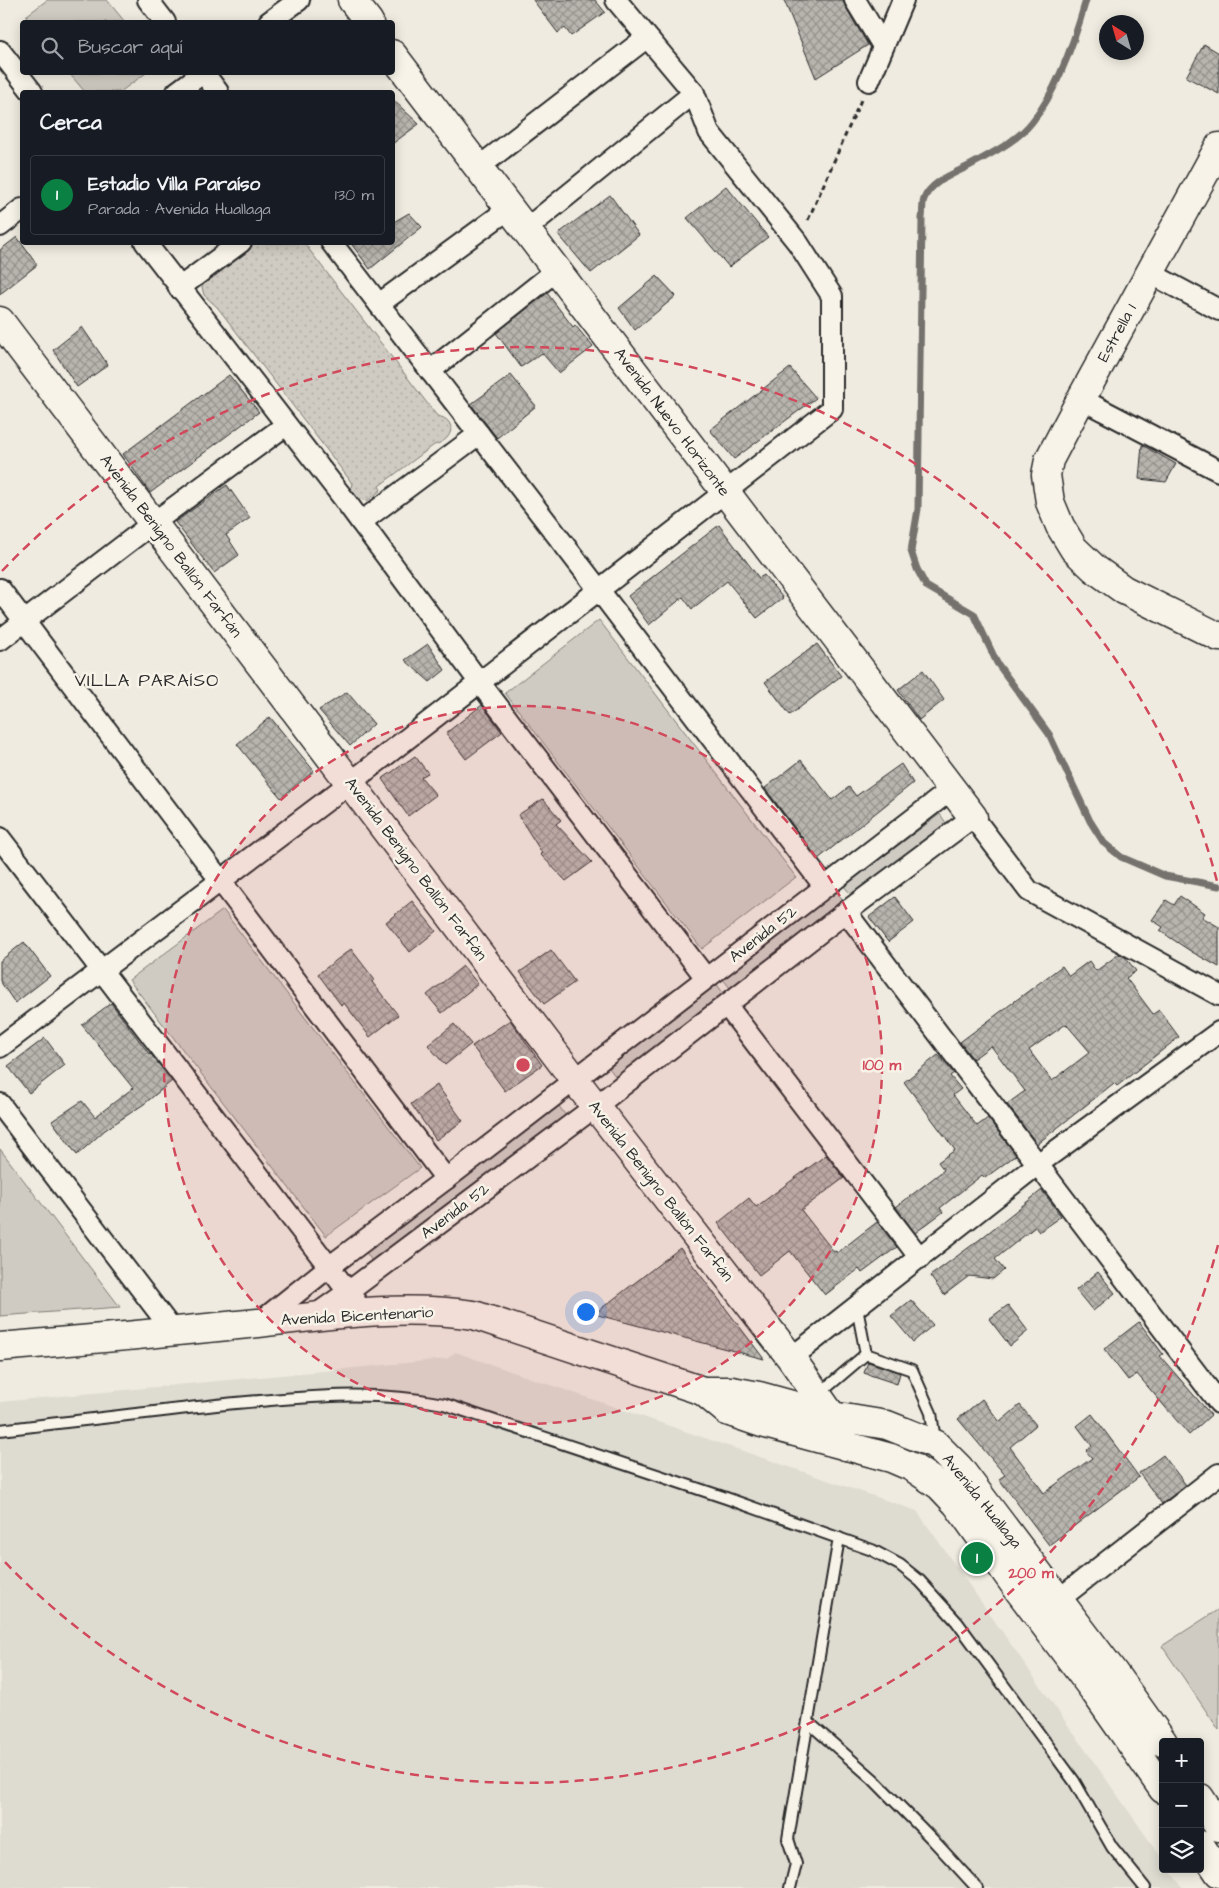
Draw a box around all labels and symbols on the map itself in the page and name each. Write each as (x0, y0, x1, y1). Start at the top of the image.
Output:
north arrow (1099, 15, 1144, 60)
street label: Estrella 1 (1092, 300, 1142, 366)
street label: Avenida Nuevo Horizonte (609, 343, 735, 501)
street label: Avenida Benigno Ballón Farfán (94, 450, 247, 643)
district label: VILLA PARAÍSO (75, 668, 219, 693)
street label: Avenida Benigno Ballón Farfán (339, 773, 492, 966)
street label: Avenida 52 (724, 900, 802, 968)
text: 100 m (863, 1055, 902, 1076)
centre of rings (514, 1056, 532, 1074)
street label: Avenida Benigno Ballón Farfán (583, 1096, 739, 1287)
street label: Avenida 52 (416, 1178, 494, 1244)
your location (573, 1299, 599, 1325)
street label: Avenida Bicentenario (280, 1301, 434, 1331)
street label: Avenida Huallaga (936, 1449, 1027, 1554)
pin: 1 (961, 1539, 993, 1577)
text: 200 m (1007, 1563, 1054, 1584)

